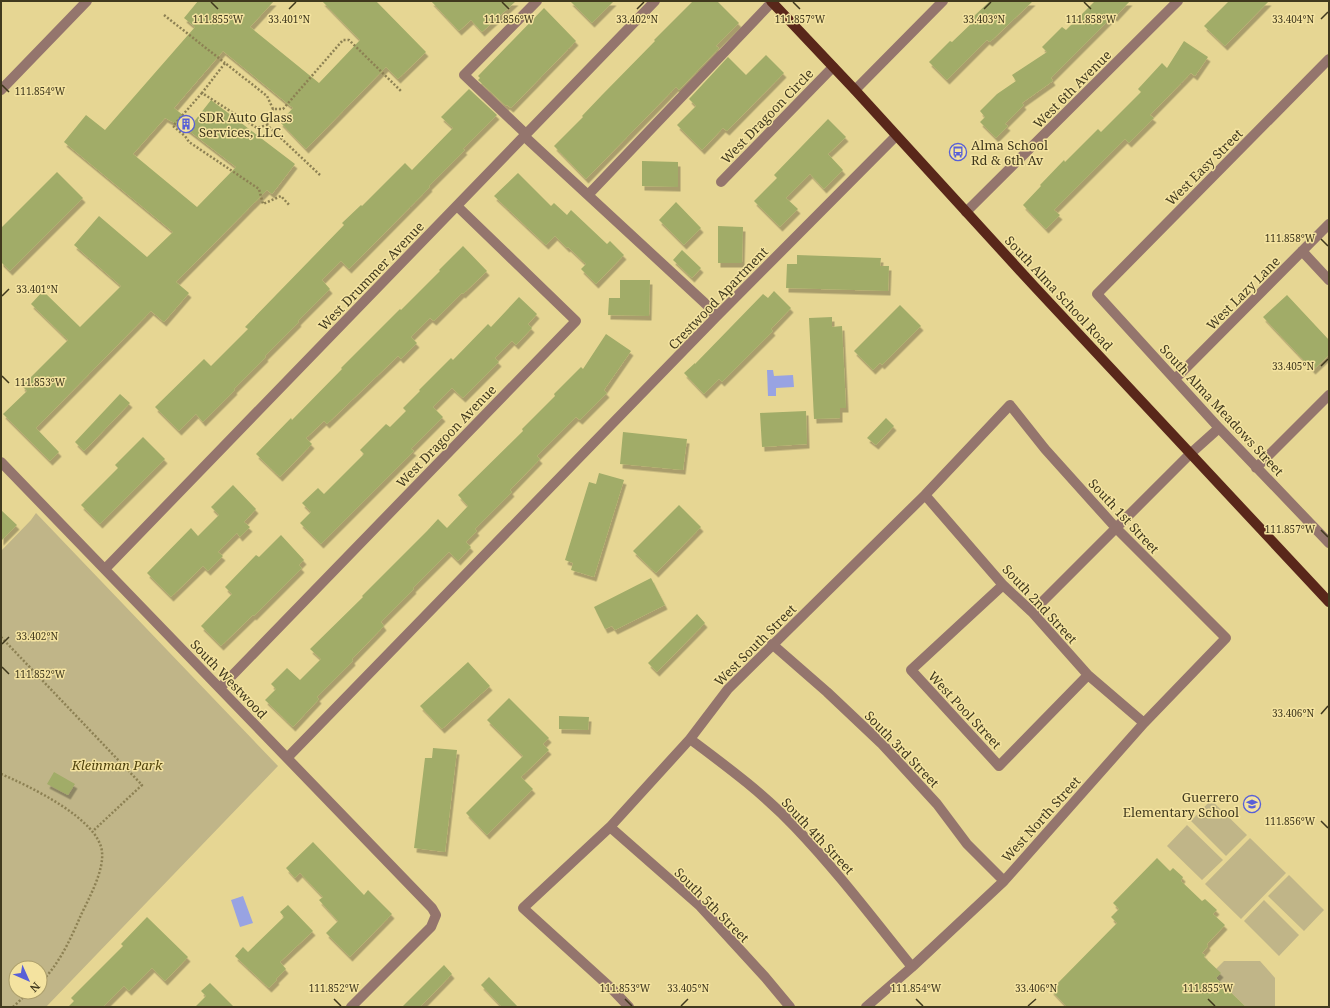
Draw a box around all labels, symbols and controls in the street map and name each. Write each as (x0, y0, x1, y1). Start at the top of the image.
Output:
text: 111.855°W (193, 12, 244, 26)
text: 33.401°N (268, 12, 310, 26)
text: 111.856°W (484, 12, 535, 26)
text: 33.402°N (616, 12, 658, 26)
text: 111.857°W (775, 12, 826, 26)
text: 33.403°N (963, 12, 1005, 26)
text: 111.858°W (1066, 12, 1117, 26)
text: 33.404°N (1272, 12, 1314, 26)
street label: West 6th Avenue (1029, 46, 1115, 132)
street label: West Dragoon Circle (717, 65, 817, 167)
text: 111.854°W (15, 84, 66, 98)
place label: SDR Auto Glass Services, LLC. (199, 108, 293, 141)
building icon: SDR Auto Glass Services, LLC. (176, 114, 196, 134)
street label: West Easy Street (1162, 124, 1247, 209)
place label: Alma School Rd & 6th Av (971, 136, 1048, 169)
bus stop icon: Alma School Rd & 6th Av (948, 142, 968, 162)
street label: West Drummer Avenue (314, 218, 428, 334)
text: 111.858°W (1265, 231, 1316, 245)
street label: South Alma School Road (1001, 232, 1117, 354)
street label: Crestwood Apartment (664, 242, 772, 353)
street label: West Lazy Lane (1202, 252, 1284, 334)
text: 33.401°N (16, 282, 58, 296)
street label: South Alma Meadows Street (1156, 340, 1288, 480)
text: 33.405°N (1272, 359, 1314, 373)
text: 111.853°W (15, 375, 66, 389)
street label: West Dragoon Avenue (392, 381, 500, 491)
street label: South 1st Street (1085, 475, 1164, 558)
text: 111.857°W (1265, 522, 1316, 536)
street label: South 2nd Street (999, 560, 1082, 648)
street label: West South Street (710, 600, 800, 690)
text: 33.402°N (16, 629, 58, 643)
street label: South Westwood (187, 636, 271, 722)
text: 111.852°W (15, 667, 66, 681)
street label: West Pool Street (924, 667, 1006, 753)
text: 33.406°N (1272, 706, 1314, 720)
street label: South 3rd Street (861, 707, 944, 792)
park label: Kleinman Park (71, 756, 163, 774)
street label: West North Street (998, 772, 1085, 866)
place label: Guerrero Elementary School (1123, 788, 1239, 821)
street label: South 4th Street (778, 794, 859, 879)
school or university icon: Guerrero Elementary School (1242, 794, 1262, 814)
text: 111.856°W (1265, 814, 1316, 828)
street label: South 5th Street (671, 864, 754, 947)
north arrow (8, 960, 48, 1000)
text: N (27, 979, 44, 996)
text: 111.852°W (309, 981, 360, 995)
text: 111.853°W (600, 981, 651, 995)
text: 33.405°N (667, 981, 709, 995)
text: 111.854°W (891, 981, 942, 995)
text: 33.406°N (1015, 981, 1057, 995)
text: 111.855°W (1183, 981, 1234, 995)

